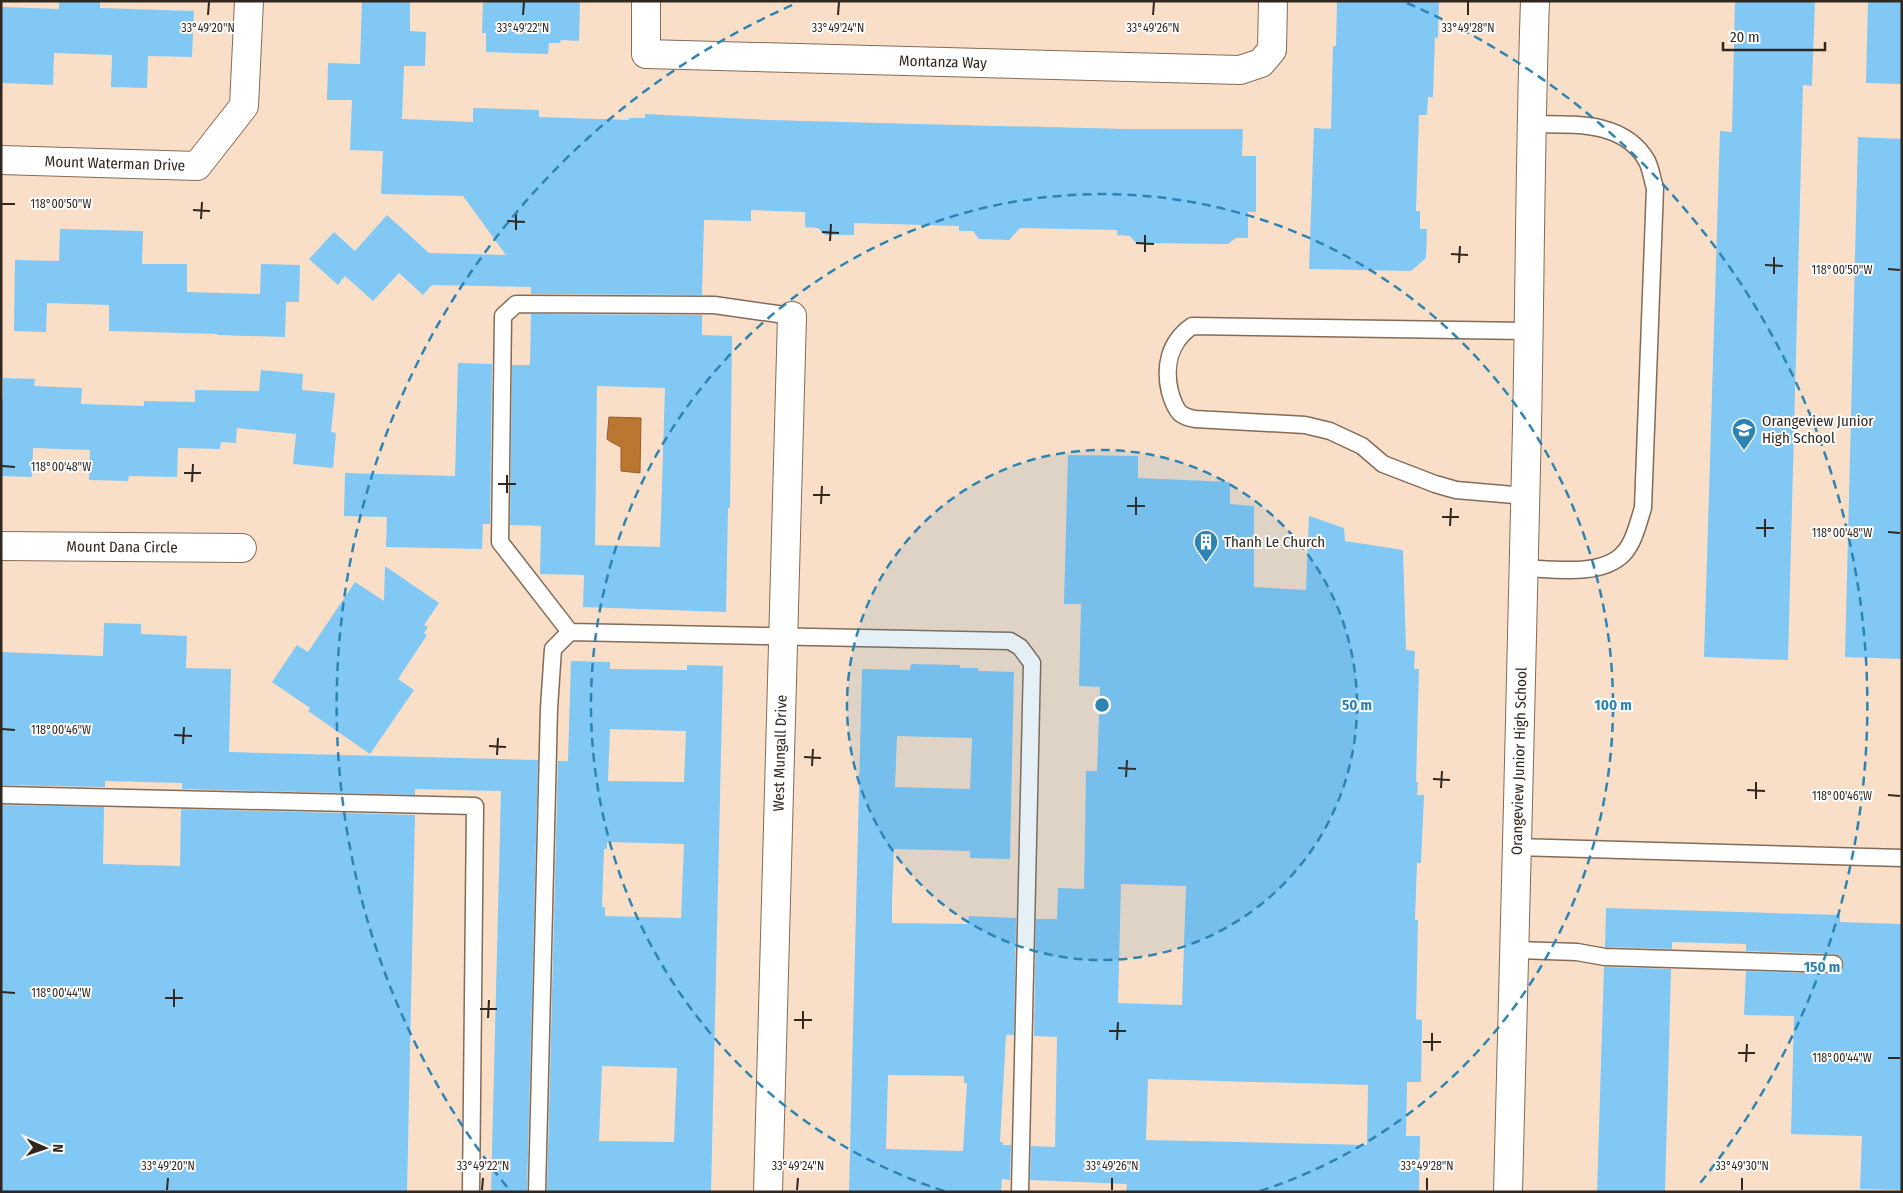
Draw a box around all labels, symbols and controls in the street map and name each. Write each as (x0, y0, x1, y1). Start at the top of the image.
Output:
scale bar (1723, 20, 1826, 52)
text: 33°49'20"N (181, 21, 235, 35)
text: 33°49'22"N (497, 21, 549, 35)
text: 33°49'24"N (812, 21, 864, 35)
text: 33°49'26"N (1126, 21, 1180, 35)
text: 33°49'28"N (1441, 21, 1495, 35)
text: 20 m (1730, 28, 1760, 46)
street label: Montanza Way (899, 52, 987, 72)
street label: Mount Waterman Drive (44, 152, 185, 175)
text: 118°00'50"W (31, 197, 91, 211)
text: 118°00'50"W (1812, 263, 1872, 277)
place label: Orangeview Junior High School (1762, 412, 1874, 447)
school or university icon: Orangeview Junior High School (1731, 417, 1757, 451)
text: 118°00'48"W (31, 460, 91, 474)
text: 118°00'48"W (1812, 526, 1872, 540)
building icon: Thanh Le Church (1193, 529, 1219, 563)
place label: Thanh Le Church (1224, 533, 1325, 551)
street label: Mount Dana Circle (66, 538, 178, 556)
street label: Orangeview Junior High School (1508, 667, 1531, 855)
street label: West Mungall Drive (769, 694, 791, 812)
centre of rings (1093, 696, 1111, 714)
text: 50 m (1342, 696, 1372, 714)
text: 100 m (1594, 696, 1632, 714)
text: 118°00'46"W (31, 723, 91, 737)
text: 118°00'46"W (1812, 789, 1872, 803)
text: 150 m (1804, 958, 1840, 976)
text: 118°00'44"W (31, 986, 91, 1000)
text: 118°00'44"W (1812, 1051, 1872, 1065)
north arrow (20, 1123, 70, 1173)
text: N (49, 1144, 66, 1153)
text: 33°49'20"N (141, 1159, 195, 1173)
text: 33°49'22"N (457, 1159, 509, 1173)
text: 33°49'24"N (772, 1159, 824, 1173)
text: 33°49'26"N (1085, 1159, 1139, 1173)
text: 33°49'28"N (1400, 1159, 1454, 1173)
text: 33°49'30"N (1715, 1159, 1769, 1173)

